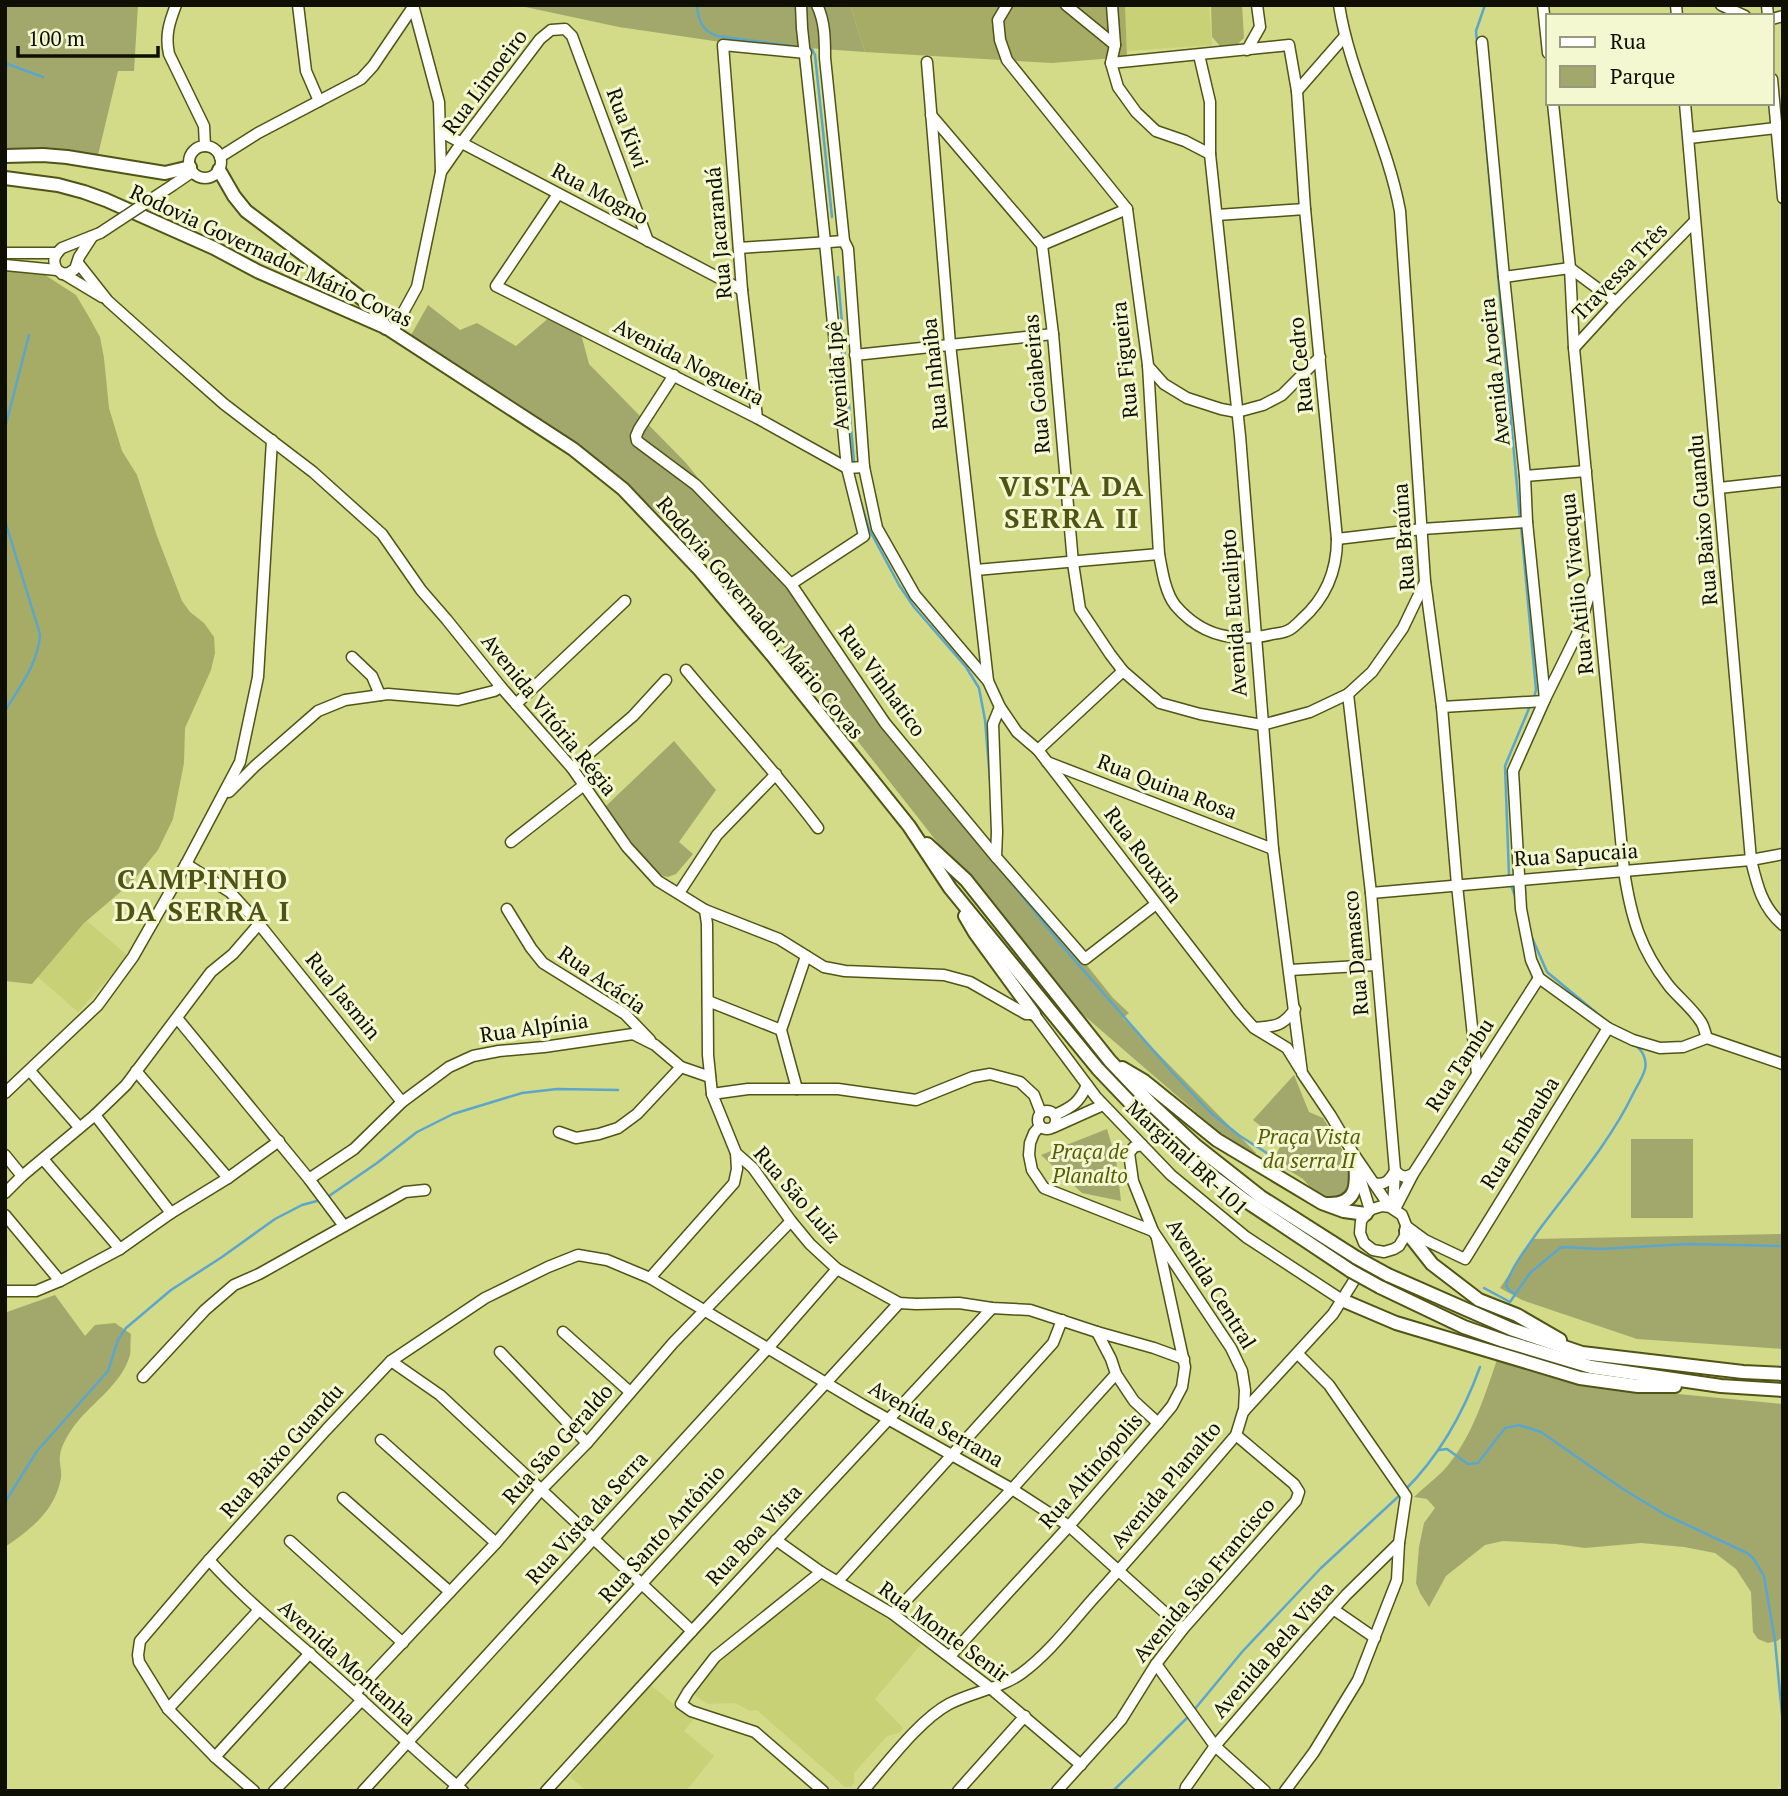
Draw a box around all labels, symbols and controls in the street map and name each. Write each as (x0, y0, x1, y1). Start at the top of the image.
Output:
scale bar (18, 14, 158, 58)
legend (1546, 14, 1774, 105)
street label: Rua Limoeiro (435, 23, 533, 140)
text: 100 m (28, 24, 85, 52)
text: Rua (1610, 27, 1646, 55)
text: Parque (1610, 62, 1675, 90)
street label: Rua Kiwi (601, 84, 655, 171)
street label: Rua Mogno (547, 156, 654, 230)
street label: Rua Jacarandá (698, 165, 738, 300)
street label: Rodovia Governador Mário Covas (126, 177, 417, 333)
street label: Travessa Três (1565, 216, 1673, 326)
street label: Avenida Aroeira (1472, 296, 1516, 448)
street label: Rua Figueira (1104, 300, 1144, 420)
street label: Avenida Nogueira (609, 311, 770, 411)
street label: Rua Goiabeiras (1016, 313, 1056, 455)
street label: Rua Inhaiba (914, 316, 954, 431)
street label: Rua Cedro (1281, 316, 1319, 414)
street label: Avenida Ipê (819, 320, 855, 432)
street label: Rua Baixo Guandu (1681, 433, 1723, 607)
district label: VISTA DA SERRA II (999, 467, 1145, 536)
street label: Rua Braúna (1385, 482, 1421, 592)
street label: Rodovia Governador Mário Covas (651, 490, 871, 745)
street label: Rua Atilio Vivacqua (1553, 492, 1599, 676)
street label: Avenida Eucalipto (1213, 528, 1253, 698)
street label: Rua Vinhatico (833, 619, 933, 742)
street label: Avenida Vitória Régia (476, 627, 624, 802)
street label: Rua Quina Rosa (1093, 747, 1242, 826)
street label: Rua Rouxim (1099, 801, 1189, 908)
street label: Rua Sapucaia (1513, 836, 1639, 872)
district label: CAMPINHO DA SERRA I (115, 860, 291, 929)
street label: Rua Damasco (1336, 889, 1374, 1017)
street label: Rua Acácia (553, 939, 652, 1020)
street label: Rua Jasmin (300, 946, 388, 1045)
street label: Rua Alpínia (478, 1006, 590, 1048)
street label: Rua Tambu (1419, 1012, 1500, 1116)
street label: Rua Embauba (1473, 1071, 1565, 1194)
street label: Marginal BR-101 (1121, 1094, 1255, 1221)
park label: Praça Vista da serra II (1256, 1122, 1361, 1174)
park label: Praça de Planalto (1050, 1137, 1129, 1189)
street label: Rua São Luiz (748, 1140, 848, 1249)
street label: Avenida Central (1161, 1213, 1263, 1354)
street label: Avenida Serrana (864, 1373, 1009, 1473)
street label: Rua Baixo Guandu (213, 1377, 349, 1523)
street label: Rua São Geraldo (496, 1377, 619, 1510)
street label: Rua Altinópolis (1032, 1407, 1148, 1534)
street label: Avenida Planalto (1104, 1415, 1227, 1554)
street label: Rua Vista da Serra (519, 1445, 654, 1590)
street label: Rua Santo Antônio (592, 1458, 731, 1608)
street label: Rua Boa Vista (699, 1477, 808, 1591)
street label: Avenida São Francisco (1126, 1491, 1281, 1668)
street label: Rua Monte Senir (873, 1574, 1016, 1688)
street label: Avenida Bela Vista (1205, 1575, 1340, 1724)
street label: Avenida Montanha (273, 1593, 423, 1732)

